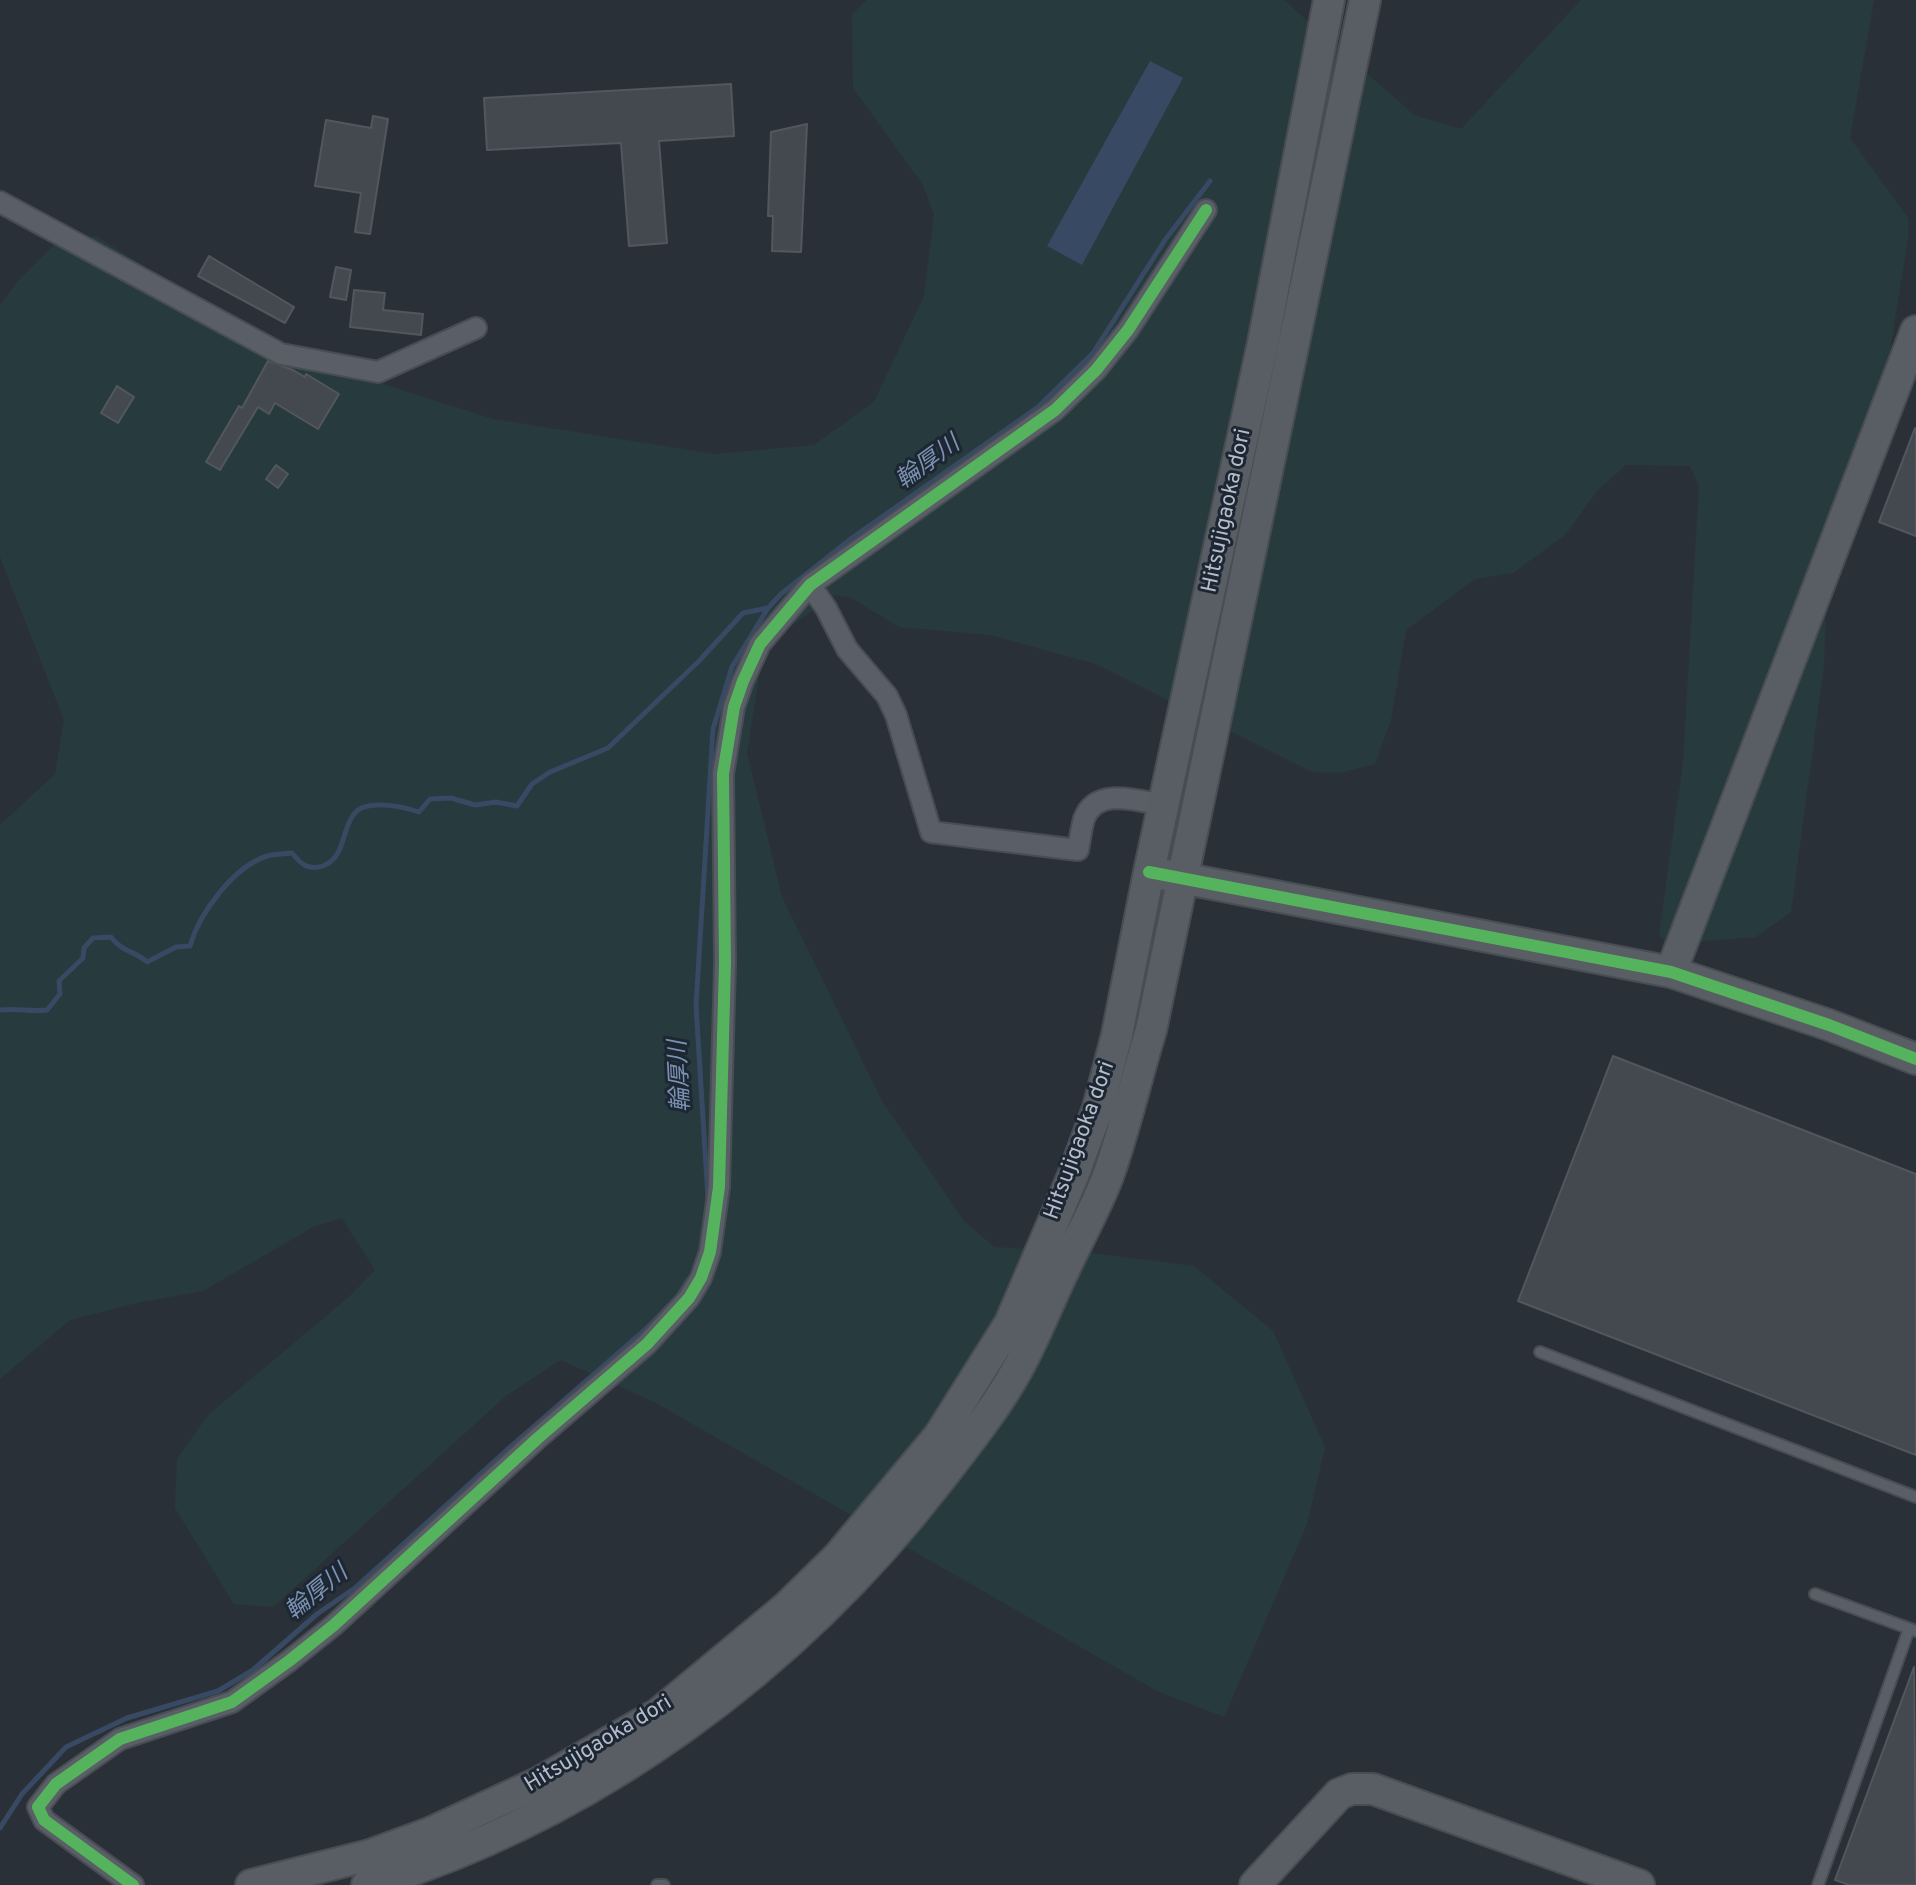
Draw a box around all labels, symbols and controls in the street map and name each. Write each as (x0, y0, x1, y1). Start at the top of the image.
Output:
street label: Hitsujigaoka dori (1198, 427, 1258, 595)
water label: 輪厚川 (891, 431, 967, 497)
water label: 輪厚川 (666, 1039, 698, 1113)
street label: Hitsujigaoka dori (1040, 1058, 1122, 1224)
water label: 輪厚川 (281, 1560, 355, 1628)
street label: Hitsujigaoka dori (521, 1691, 677, 1799)

